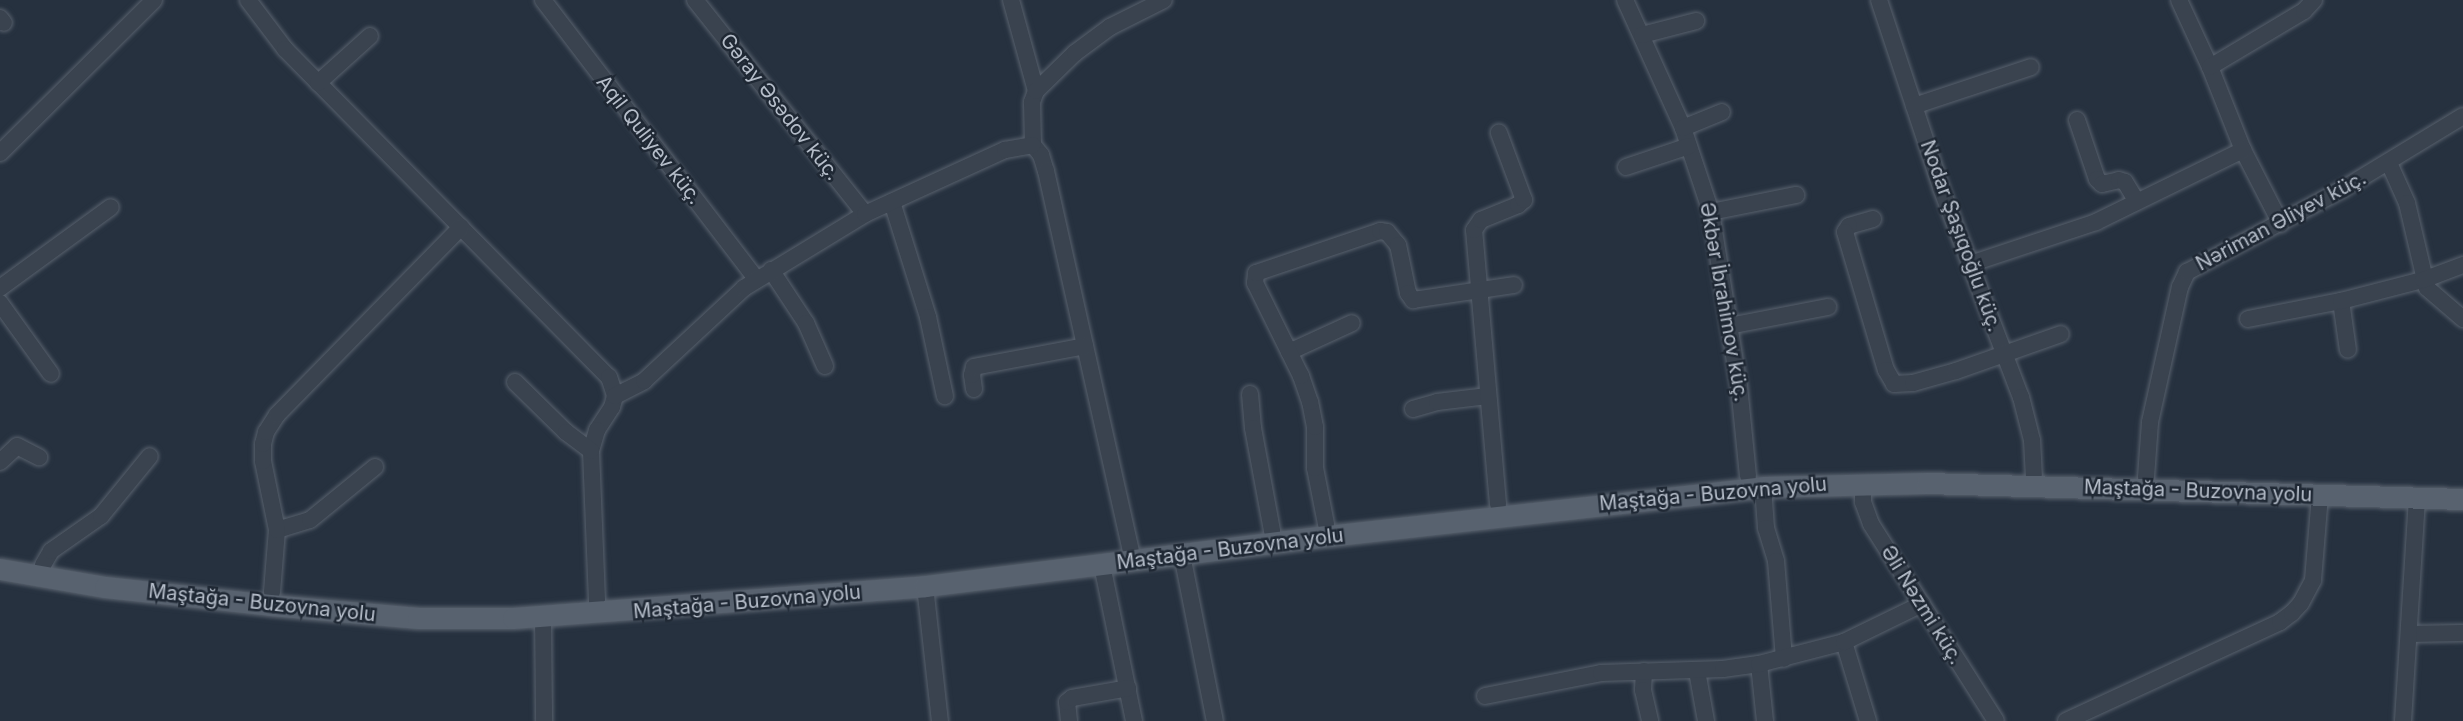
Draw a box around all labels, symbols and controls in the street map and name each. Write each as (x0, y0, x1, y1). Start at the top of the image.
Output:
street label: Gəray Əsədov küç. (715, 29, 845, 185)
street label: Aqil Quliyev küç. (591, 71, 707, 209)
street label: Nodar Şaşıqoğlu küç. (1915, 137, 2007, 335)
street label: Nəriman Əliyev küç. (2192, 166, 2370, 276)
street label: Əkbər İbrahimov küç. (1695, 200, 1753, 404)
street label: Maştağa - Buzovna yolu (1598, 472, 1828, 516)
street label: Maştağa - Buzovna yolu (2083, 475, 2313, 507)
street label: Maştağa - Buzovna yolu (1115, 523, 1345, 575)
street label: Əli Nəzmi küç. (1876, 541, 1968, 669)
street label: Maştağa - Buzovna yolu (147, 579, 377, 627)
street label: Maştağa - Buzovna yolu (632, 580, 862, 624)

